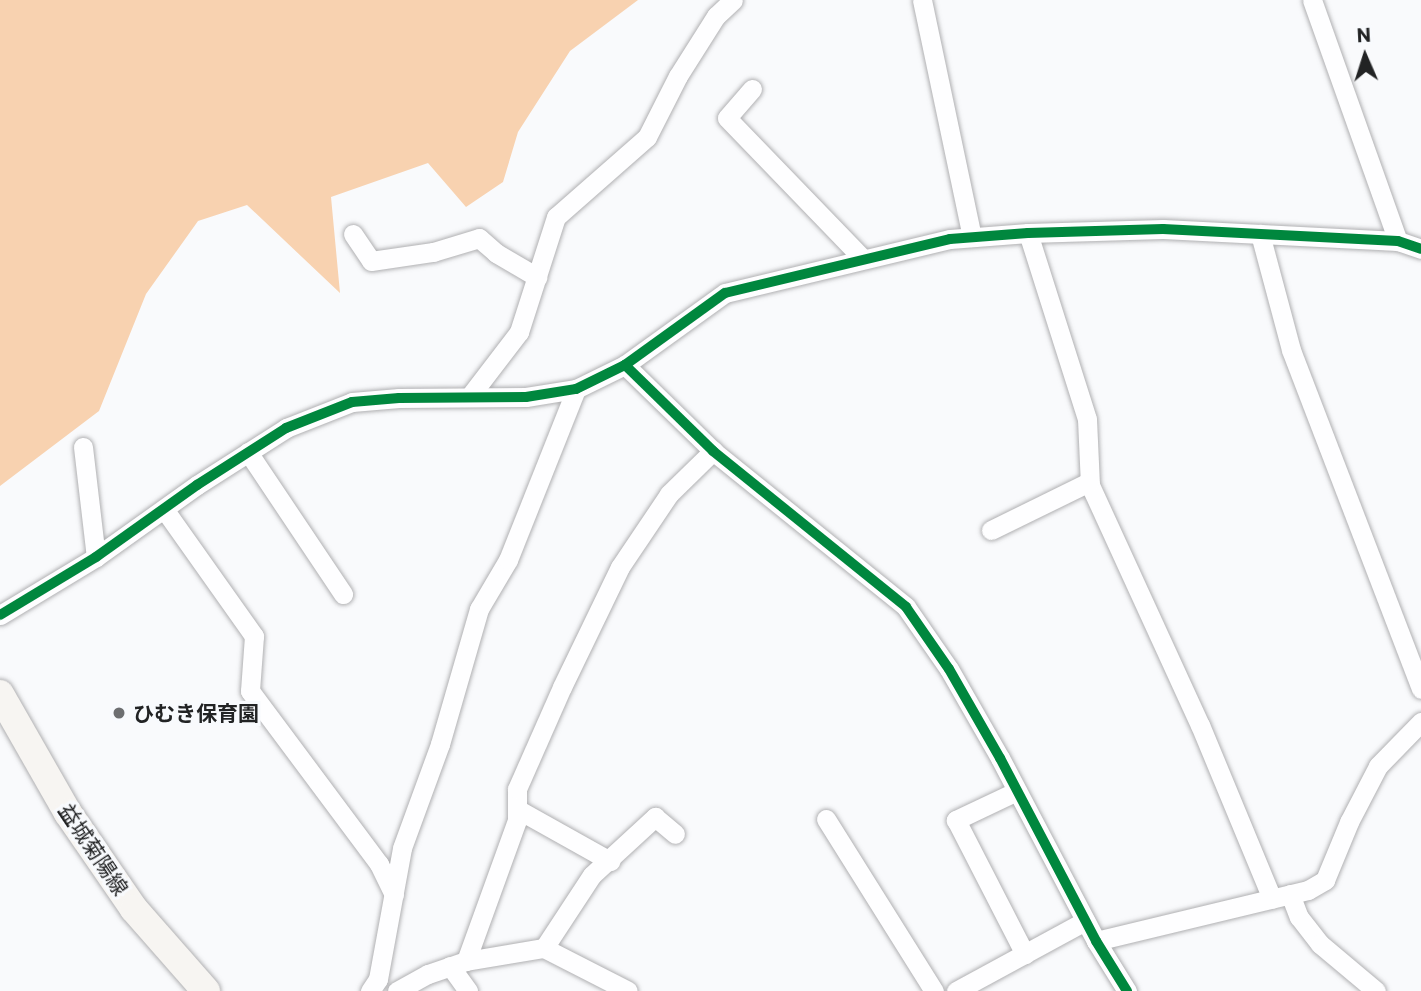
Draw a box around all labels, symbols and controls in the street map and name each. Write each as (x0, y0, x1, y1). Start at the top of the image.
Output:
north arrow (1330, 21, 1400, 91)
text: N (1356, 23, 1372, 46)
place label: ひむき保育園 (133, 700, 259, 726)
marker: ひむき保育園 (111, 705, 127, 721)
street label: 益城菊陽線 (54, 798, 134, 900)

